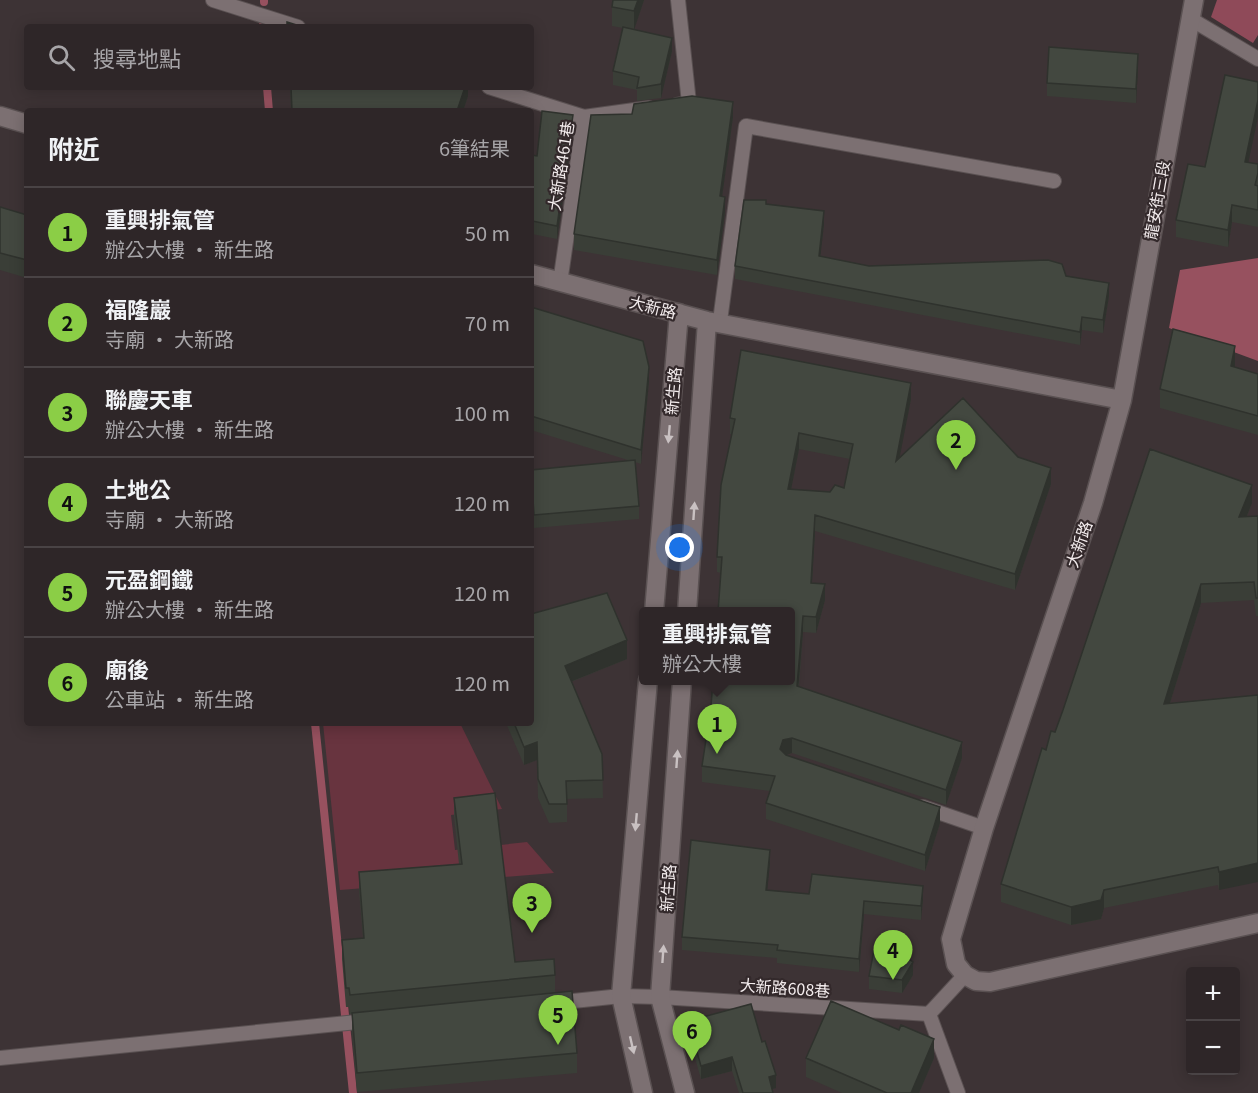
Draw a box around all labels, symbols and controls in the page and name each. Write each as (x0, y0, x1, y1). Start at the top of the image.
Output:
search box (24, 24, 534, 90)
icon: search (45, 41, 78, 74)
text: 搜尋地點 (93, 41, 181, 73)
street label: 大新路461巷 (541, 119, 579, 212)
text: 附近 (48, 129, 100, 166)
text: 6筆結果 (439, 133, 510, 162)
street label: 龍安街三段 (1137, 158, 1175, 241)
text: 重興排氣管 (105, 202, 215, 234)
text: 1 (62, 218, 73, 247)
text: 50 m (465, 218, 510, 247)
text: 辦公大樓 · 新生路 (105, 234, 274, 263)
street label: 大新路 (627, 289, 679, 323)
text: 福隆巖 (105, 292, 171, 324)
text: 2 (62, 308, 73, 337)
text: 70 m (465, 308, 510, 337)
text: 寺廟 · 大新路 (105, 324, 234, 353)
street label: 新生路 (658, 366, 686, 416)
text: 聯慶天車 (105, 382, 193, 414)
text: 3 (62, 398, 73, 427)
text: 100 m (454, 398, 510, 427)
text: 辦公大樓 · 新生路 (105, 414, 274, 443)
pin: 2 (936, 420, 976, 470)
one-way arrow (664, 425, 674, 444)
text: 土地公 (105, 472, 171, 504)
text: 4 (62, 488, 73, 517)
text: 120 m (454, 488, 510, 517)
one-way arrow (689, 502, 699, 521)
text: 寺廟 · 大新路 (105, 504, 234, 533)
street label: 大新路 (1059, 517, 1097, 570)
your location (665, 533, 694, 562)
text: 元盈鋼鐵 (105, 562, 193, 594)
text: 5 (62, 578, 73, 607)
text: 120 m (454, 578, 510, 607)
text: 辦公大樓 · 新生路 (105, 594, 274, 623)
popup (639, 607, 795, 685)
text: 重興排氣管 (662, 616, 772, 648)
text: 辦公大樓 (662, 648, 742, 677)
text: 廟後 (105, 652, 149, 684)
text: 6 (62, 668, 73, 697)
text: 120 m (454, 668, 510, 697)
text: 公車站 · 新生路 (105, 684, 254, 713)
pin: 1 (698, 704, 736, 754)
one-way arrow (672, 750, 682, 769)
one-way arrow (631, 813, 641, 832)
street label: 新生路 (653, 863, 681, 913)
pin: 3 (512, 884, 552, 933)
pin: 4 (874, 930, 912, 980)
one-way arrow (659, 944, 668, 963)
map controls (1186, 967, 1240, 1075)
button: + (1186, 967, 1240, 1021)
street label: 大新路608巷 (739, 972, 831, 1002)
pin: 5 (538, 996, 578, 1045)
pin: 6 (672, 1012, 712, 1061)
button: − (1186, 1021, 1240, 1075)
one-way arrow (628, 1035, 637, 1054)

